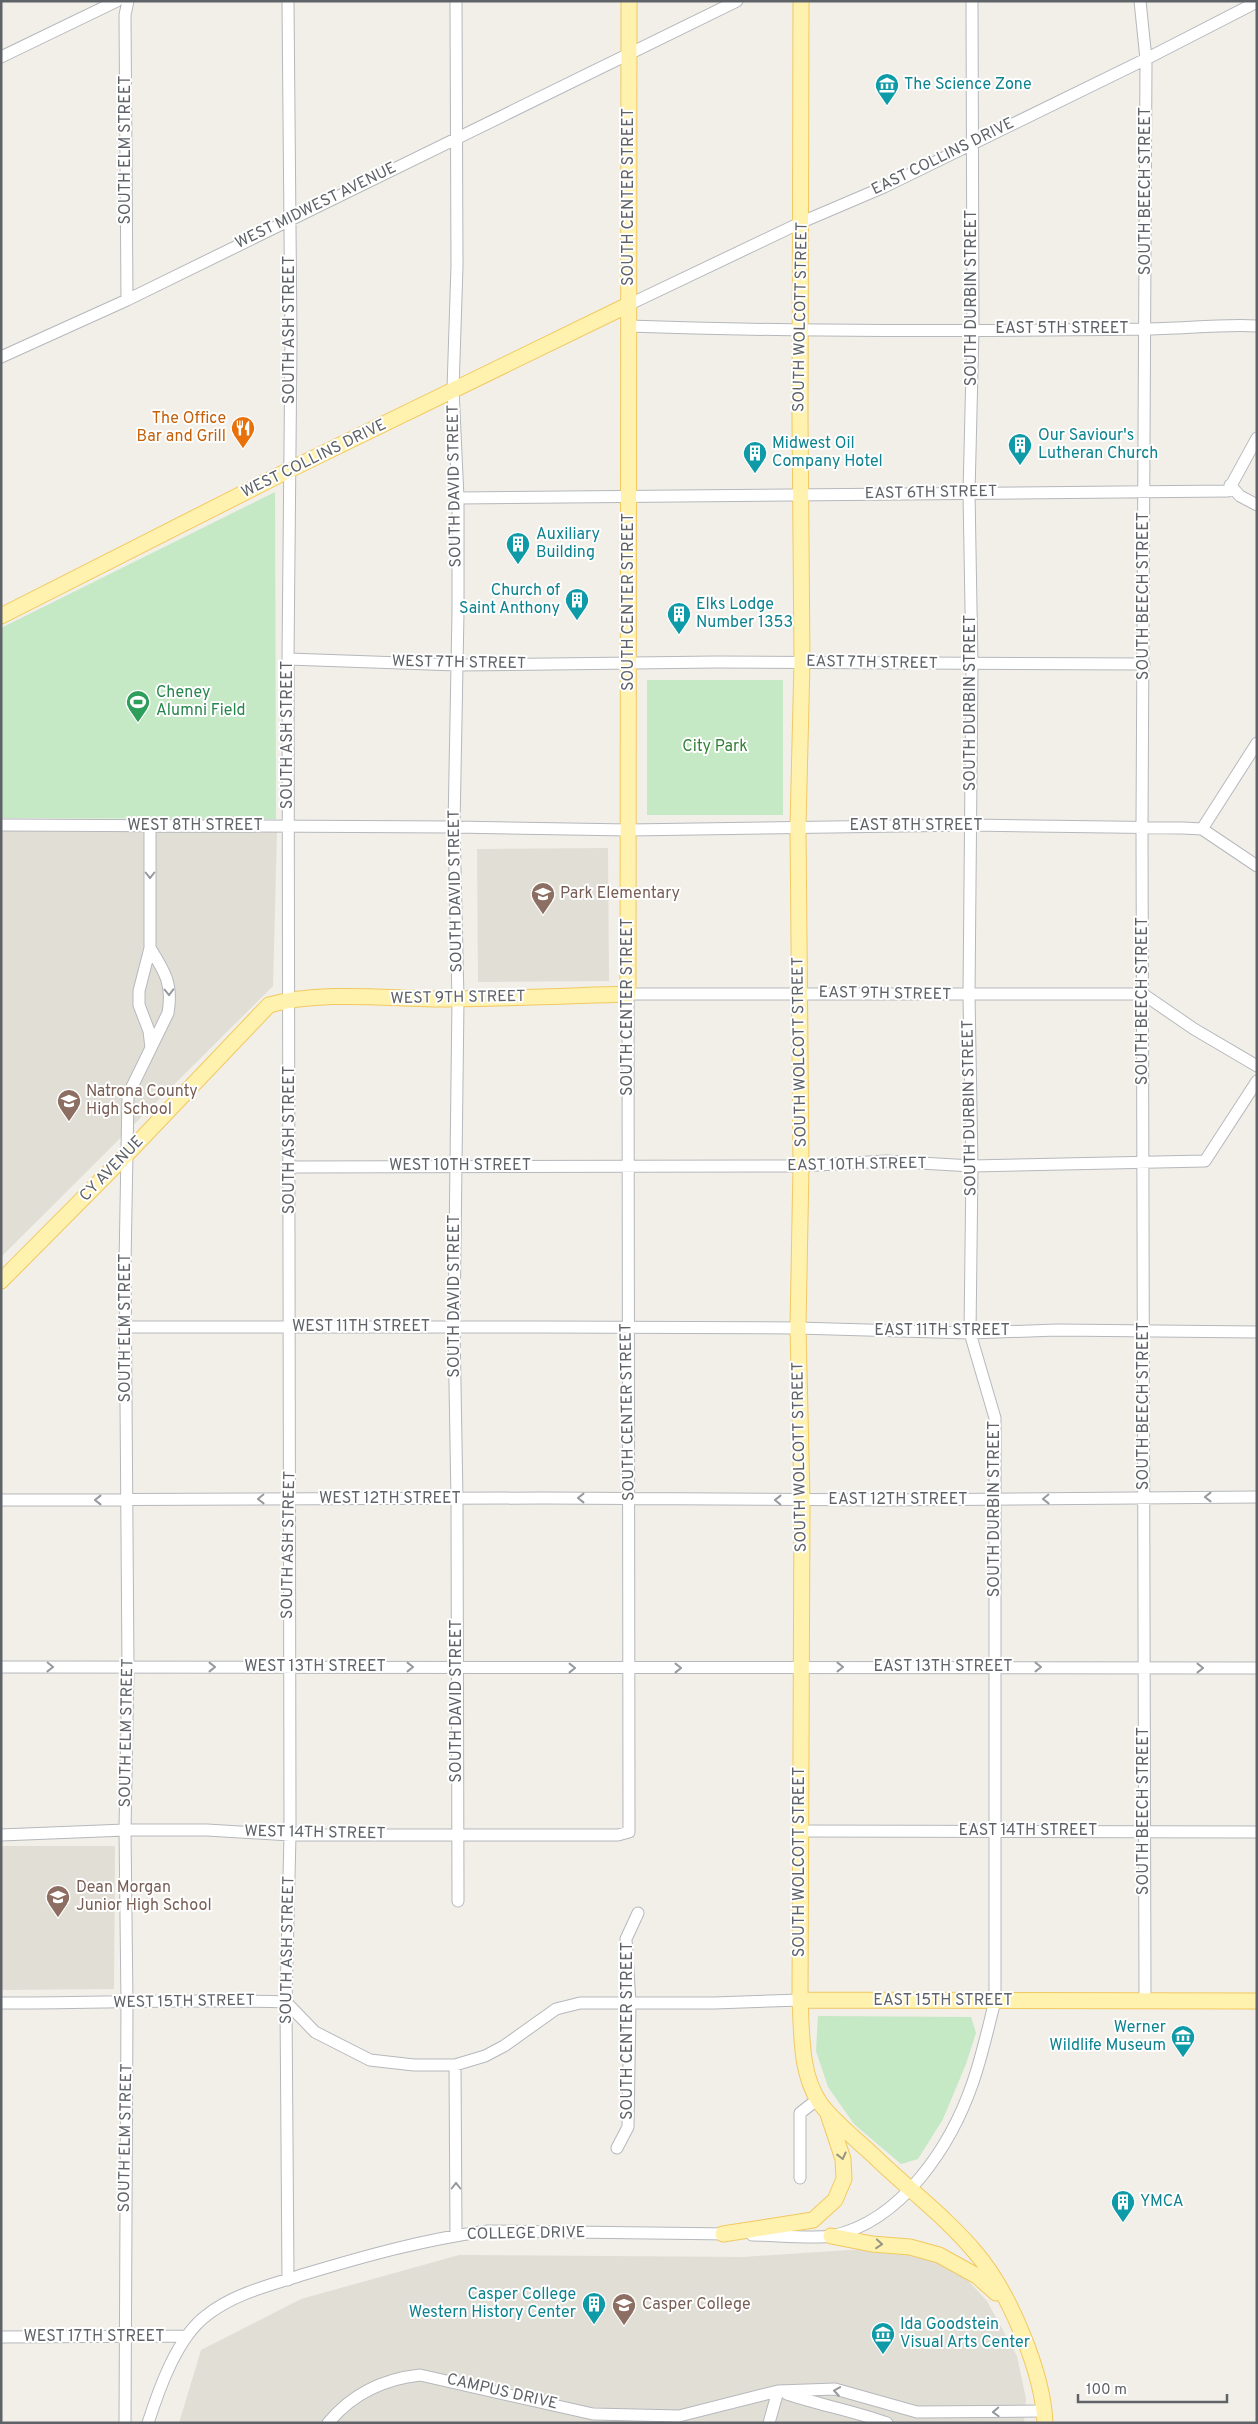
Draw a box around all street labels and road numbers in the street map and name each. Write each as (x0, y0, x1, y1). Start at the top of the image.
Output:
street label: SOUTH ELM STREET (116, 75, 136, 225)
street label: SOUTH BEECH STREET (1136, 107, 1156, 275)
street label: SOUTH CENTER STREET (619, 108, 639, 286)
street label: EAST COLLINS DRIVE (868, 114, 1018, 200)
street label: WEST MIDWEST AVENUE (232, 158, 400, 254)
street label: SOUTH DURBIN STREET (962, 210, 982, 386)
street label: SOUTH WOLCOTT STREET (789, 222, 813, 412)
street label: SOUTH ASH STREET (280, 256, 300, 404)
street label: EAST 5TH STREET (995, 319, 1129, 339)
street label: SOUTH DAVID STREET (444, 404, 466, 568)
street label: WEST COLLINS DRIVE (238, 415, 390, 503)
street label: EAST 6TH STREET (865, 482, 997, 504)
street label: SOUTH BEECH STREET (1134, 512, 1154, 680)
street label: SOUTH CENTER STREET (619, 513, 639, 691)
street label: SOUTH DURBIN STREET (961, 615, 981, 791)
street label: WEST 7TH STREET (392, 652, 526, 674)
street label: EAST 7TH STREET (806, 652, 938, 674)
street label: SOUTH ASH STREET (278, 661, 298, 809)
street label: SOUTH DAVID STREET (445, 809, 467, 973)
street label: WEST 8TH STREET (127, 816, 263, 836)
street label: EAST 8TH STREET (849, 816, 983, 836)
street label: SOUTH BEECH STREET (1133, 917, 1153, 1085)
street label: SOUTH CENTER STREET (618, 918, 638, 1096)
street label: SOUTH WOLCOTT STREET (788, 957, 812, 1147)
street label: EAST 9TH STREET (818, 983, 952, 1005)
street label: WEST 9TH STREET (390, 987, 526, 1009)
street label: SOUTH DURBIN STREET (958, 1020, 982, 1196)
street label: SOUTH ASH STREET (280, 1066, 300, 1214)
street label: CY AVENUE (76, 1132, 148, 1206)
street label: EAST 10TH STREET (787, 1154, 927, 1176)
street label: WEST 10TH STREET (389, 1156, 531, 1176)
street label: SOUTH DAVID STREET (445, 1214, 465, 1378)
street label: SOUTH ELM STREET (116, 1253, 136, 1403)
street label: WEST 11TH STREET (292, 1317, 430, 1337)
street label: EAST 11TH STREET (874, 1321, 1010, 1341)
street label: SOUTH BEECH STREET (1134, 1322, 1154, 1490)
street label: SOUTH CENTER STREET (616, 1323, 640, 1501)
street label: SOUTH WOLCOTT STREET (788, 1362, 812, 1552)
street label: SOUTH DURBIN STREET (985, 1421, 1005, 1597)
street label: SOUTH ASH STREET (278, 1471, 300, 1619)
street label: WEST 12TH STREET (319, 1489, 461, 1509)
street label: EAST 12TH STREET (828, 1490, 968, 1510)
street label: SOUTH DAVID STREET (447, 1619, 467, 1783)
street label: WEST 13TH STREET (244, 1657, 386, 1677)
street label: EAST 13TH STREET (873, 1657, 1013, 1677)
street label: SOUTH ELM STREET (116, 1658, 138, 1808)
street label: SOUTH BEECH STREET (1134, 1727, 1154, 1895)
street label: SOUTH WOLCOTT STREET (790, 1767, 810, 1957)
street label: EAST 14TH STREET (959, 1821, 1097, 1841)
street label: WEST 14TH STREET (244, 1822, 386, 1844)
street label: SOUTH ASH STREET (277, 1876, 299, 2024)
street label: SOUTH CENTER STREET (618, 1942, 638, 2120)
street label: WEST 15TH STREET (113, 1991, 255, 2013)
street label: EAST 15TH STREET (873, 1991, 1013, 2011)
street label: SOUTH ELM STREET (115, 2063, 137, 2213)
street label: COLLEGE DRIVE (466, 2223, 586, 2245)
street label: WEST 17TH STREET (23, 2327, 165, 2347)
street label: CAMPUS DRIVE (445, 2370, 559, 2414)

